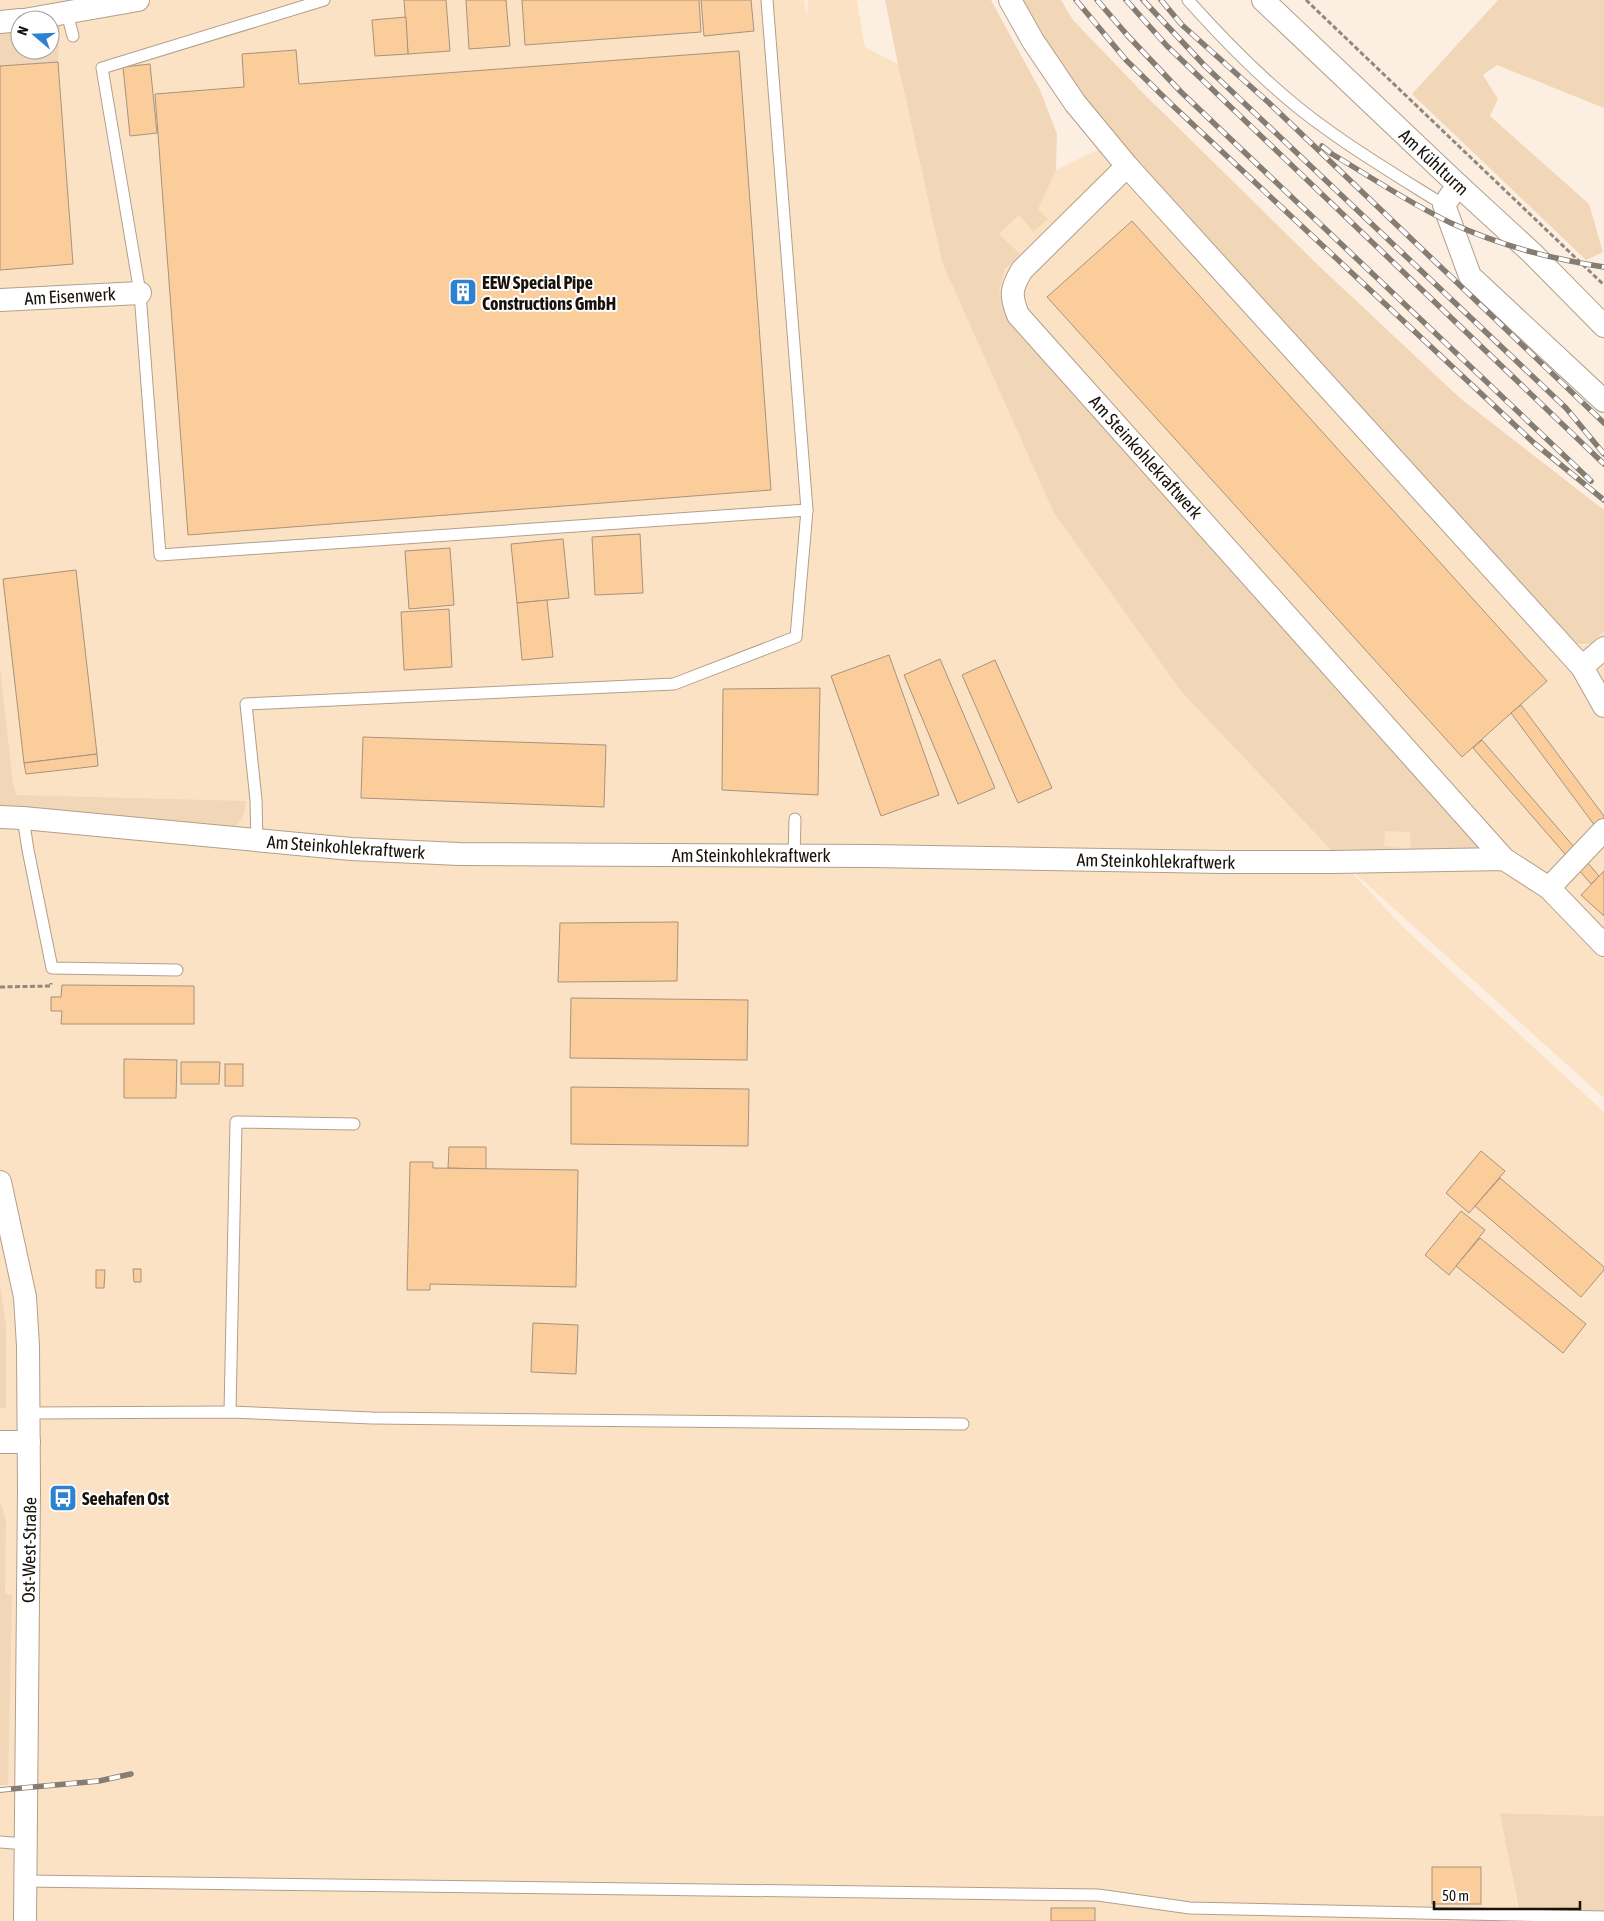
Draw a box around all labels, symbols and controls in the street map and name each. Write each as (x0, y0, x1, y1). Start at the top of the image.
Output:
north arrow (10, 10, 60, 60)
text: N (14, 24, 32, 37)
street label: Am Kühlturm (1395, 125, 1473, 199)
place label: EEW Special Pipe Constructions GmbH (482, 272, 616, 314)
building icon: EEW Special Pipe Constructions GmbH (448, 277, 478, 307)
street label: Am Eisenwerk (24, 283, 116, 309)
street label: Am Steinkohlekraftwerk (1085, 391, 1207, 523)
street label: Am Steinkohlekraftwerk (266, 831, 426, 863)
street label: Am Steinkohlekraftwerk (672, 845, 830, 866)
street label: Am Steinkohlekraftwerk (1076, 849, 1236, 873)
bus stop icon: Seehafen Ost (48, 1483, 78, 1513)
place label: Seehafen Ost (82, 1488, 170, 1509)
street label: Ost-West-Straße (18, 1497, 40, 1603)
scale bar (1434, 1878, 1580, 1910)
text: 50 m (1442, 1887, 1469, 1904)

